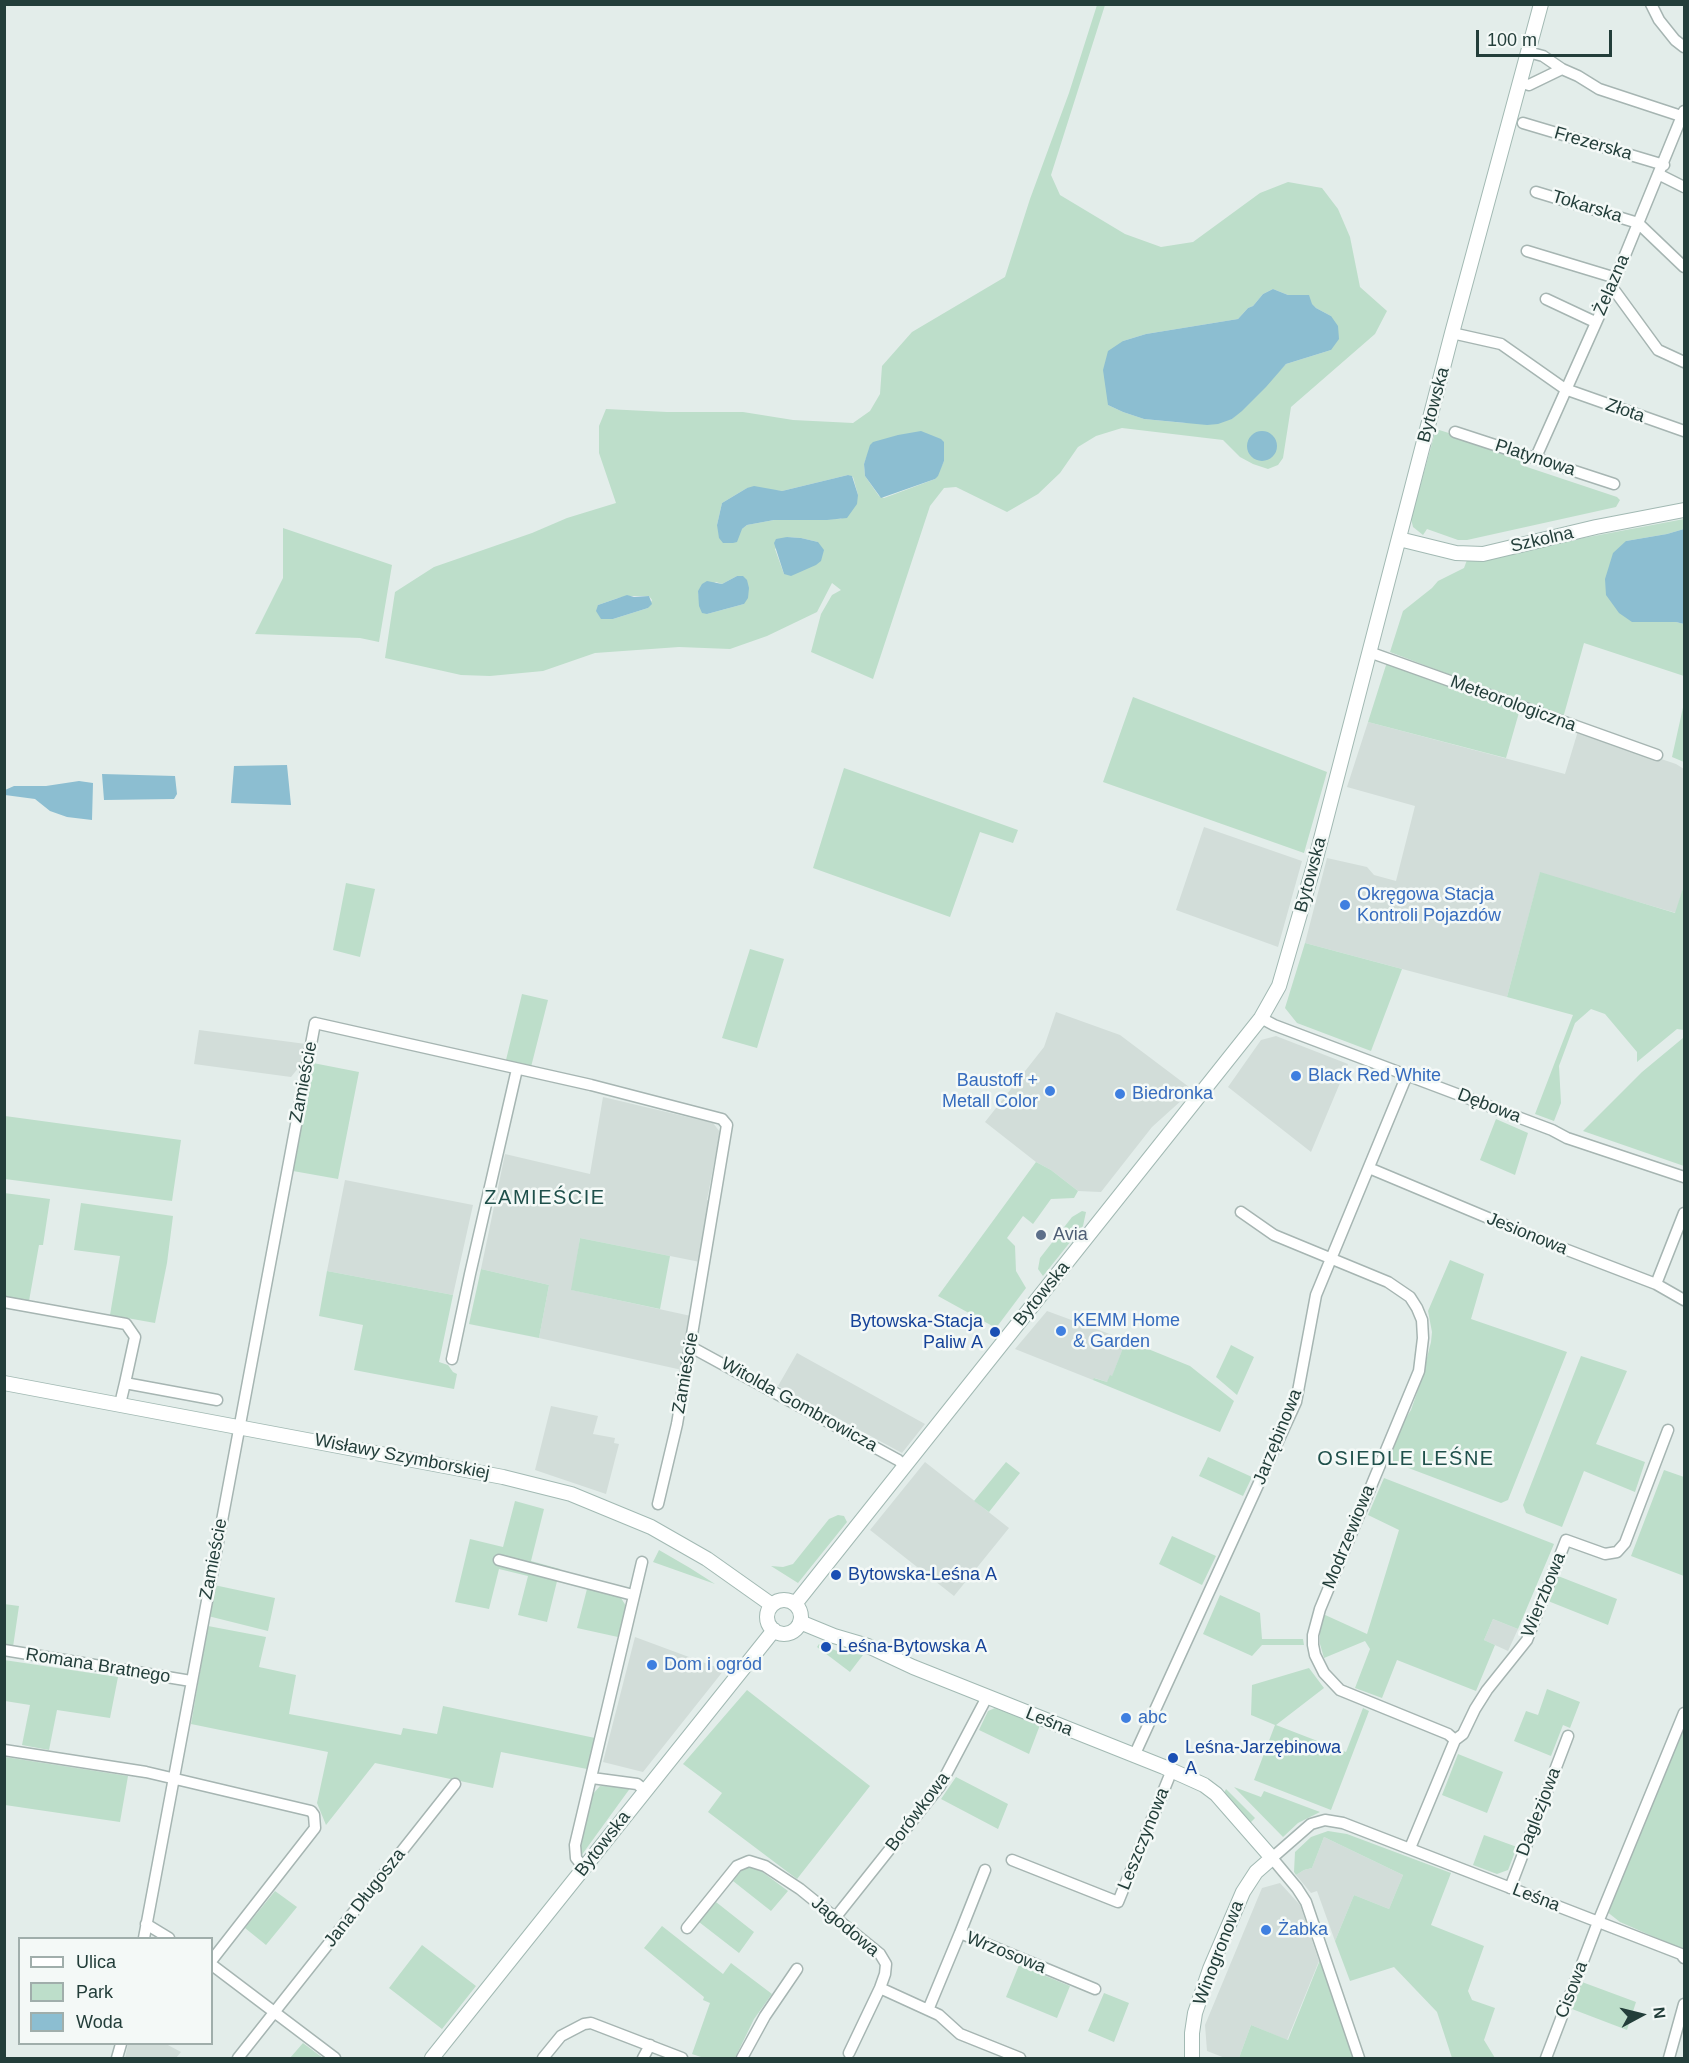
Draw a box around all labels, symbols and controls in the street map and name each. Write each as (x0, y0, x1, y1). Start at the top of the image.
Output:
scale bar (1479, 18, 1616, 56)
text: 100 m (1487, 30, 1537, 50)
street label: Frezerska (1552, 123, 1634, 165)
street label: Tokarska (1549, 186, 1625, 228)
street label: Żelazna (1590, 251, 1634, 319)
street label: Bytowska (1414, 365, 1454, 445)
street label: Złota (1603, 394, 1647, 428)
street label: Platynowa (1492, 435, 1578, 481)
street label: Szkolna (1508, 522, 1576, 558)
street label: Meteorologiczna (1447, 671, 1579, 737)
street label: Bytowska (1291, 835, 1331, 915)
place label: Okręgowa Stacja Kontroli Pojazdów (1357, 884, 1501, 926)
marker: Okręgowa Stacja Kontroli Pojazdów (1338, 898, 1352, 912)
street label: Zamieście (286, 1040, 322, 1124)
place label: Black Red White (1308, 1065, 1441, 1087)
marker: Black Red White (1289, 1069, 1303, 1083)
place label: Baustoff + Metall Color (942, 1070, 1038, 1112)
place label: Biedronka (1132, 1083, 1213, 1105)
marker: Baustoff + Metall Color (1043, 1084, 1057, 1098)
street label: Dębowa (1454, 1084, 1524, 1128)
marker: Biedronka (1113, 1087, 1127, 1101)
district label: ZAMIEŚCIE (484, 1186, 606, 1210)
street label: Jesionowa (1484, 1208, 1570, 1260)
place label: Avia (1053, 1224, 1088, 1246)
marker: Avia (1034, 1228, 1048, 1242)
street label: Bytowska (1009, 1257, 1075, 1331)
place label: KEMM Home & Garden (1073, 1310, 1180, 1352)
place label: Bytowska-Stacja Paliw A (850, 1311, 983, 1354)
marker: KEMM Home & Garden (1054, 1324, 1068, 1338)
marker: Bytowska-Stacja Paliw A (988, 1325, 1002, 1339)
street label: Zamieście (668, 1331, 704, 1415)
street label: Witolda Gombrowicza (717, 1353, 881, 1457)
street label: Jarzębinowa (1249, 1386, 1307, 1488)
street label: Wisławy Szymborskiej (313, 1429, 491, 1485)
district label: OSIEDLE LEŚNE (1317, 1447, 1495, 1471)
street label: Modrzewiowa (1318, 1482, 1380, 1592)
street label: Zamieście (196, 1517, 232, 1601)
street label: Wierzbowa (1517, 1550, 1571, 1640)
place label: Bytowska-Leśna A (848, 1564, 997, 1586)
marker: Bytowska-Leśna A (829, 1568, 843, 1582)
place label: Leśna-Bytowska A (838, 1636, 987, 1658)
marker: Leśna-Bytowska A (819, 1640, 833, 1654)
street label: Romana Bratnego (24, 1644, 172, 1688)
place label: Dom i ogród (664, 1654, 762, 1676)
marker: Dom i ogród (645, 1658, 659, 1672)
street label: Leśna (1022, 1703, 1076, 1741)
place label: abc (1138, 1707, 1167, 1729)
marker: abc (1119, 1711, 1133, 1725)
place label: Leśna-Jarzębinowa A (1185, 1737, 1341, 1780)
marker: Leśna-Jarzębinowa A (1166, 1751, 1180, 1765)
street label: Daglezjowa (1512, 1765, 1566, 1859)
street label: Borówkowa (881, 1768, 955, 1856)
street label: Leszczynowa (1114, 1785, 1174, 1893)
street label: Bytowska (571, 1807, 635, 1881)
street label: Jana Długosza (320, 1844, 410, 1952)
street label: Leśna (1509, 1879, 1563, 1917)
street label: Jagodowa (807, 1892, 883, 1962)
street label: Winogronowa (1189, 1898, 1249, 2008)
place label: Żabka (1278, 1919, 1328, 1941)
marker: Żabka (1259, 1923, 1273, 1937)
street label: Wrzosowa (963, 1927, 1049, 1979)
legend (18, 1937, 213, 2045)
text: Ulica (76, 1952, 116, 1972)
street label: Cisowa (1551, 1959, 1593, 2021)
text: Park (76, 1982, 113, 2002)
north arrow (1611, 1985, 1671, 2045)
text: N (1650, 2006, 1669, 2020)
text: Woda (76, 2012, 123, 2032)

